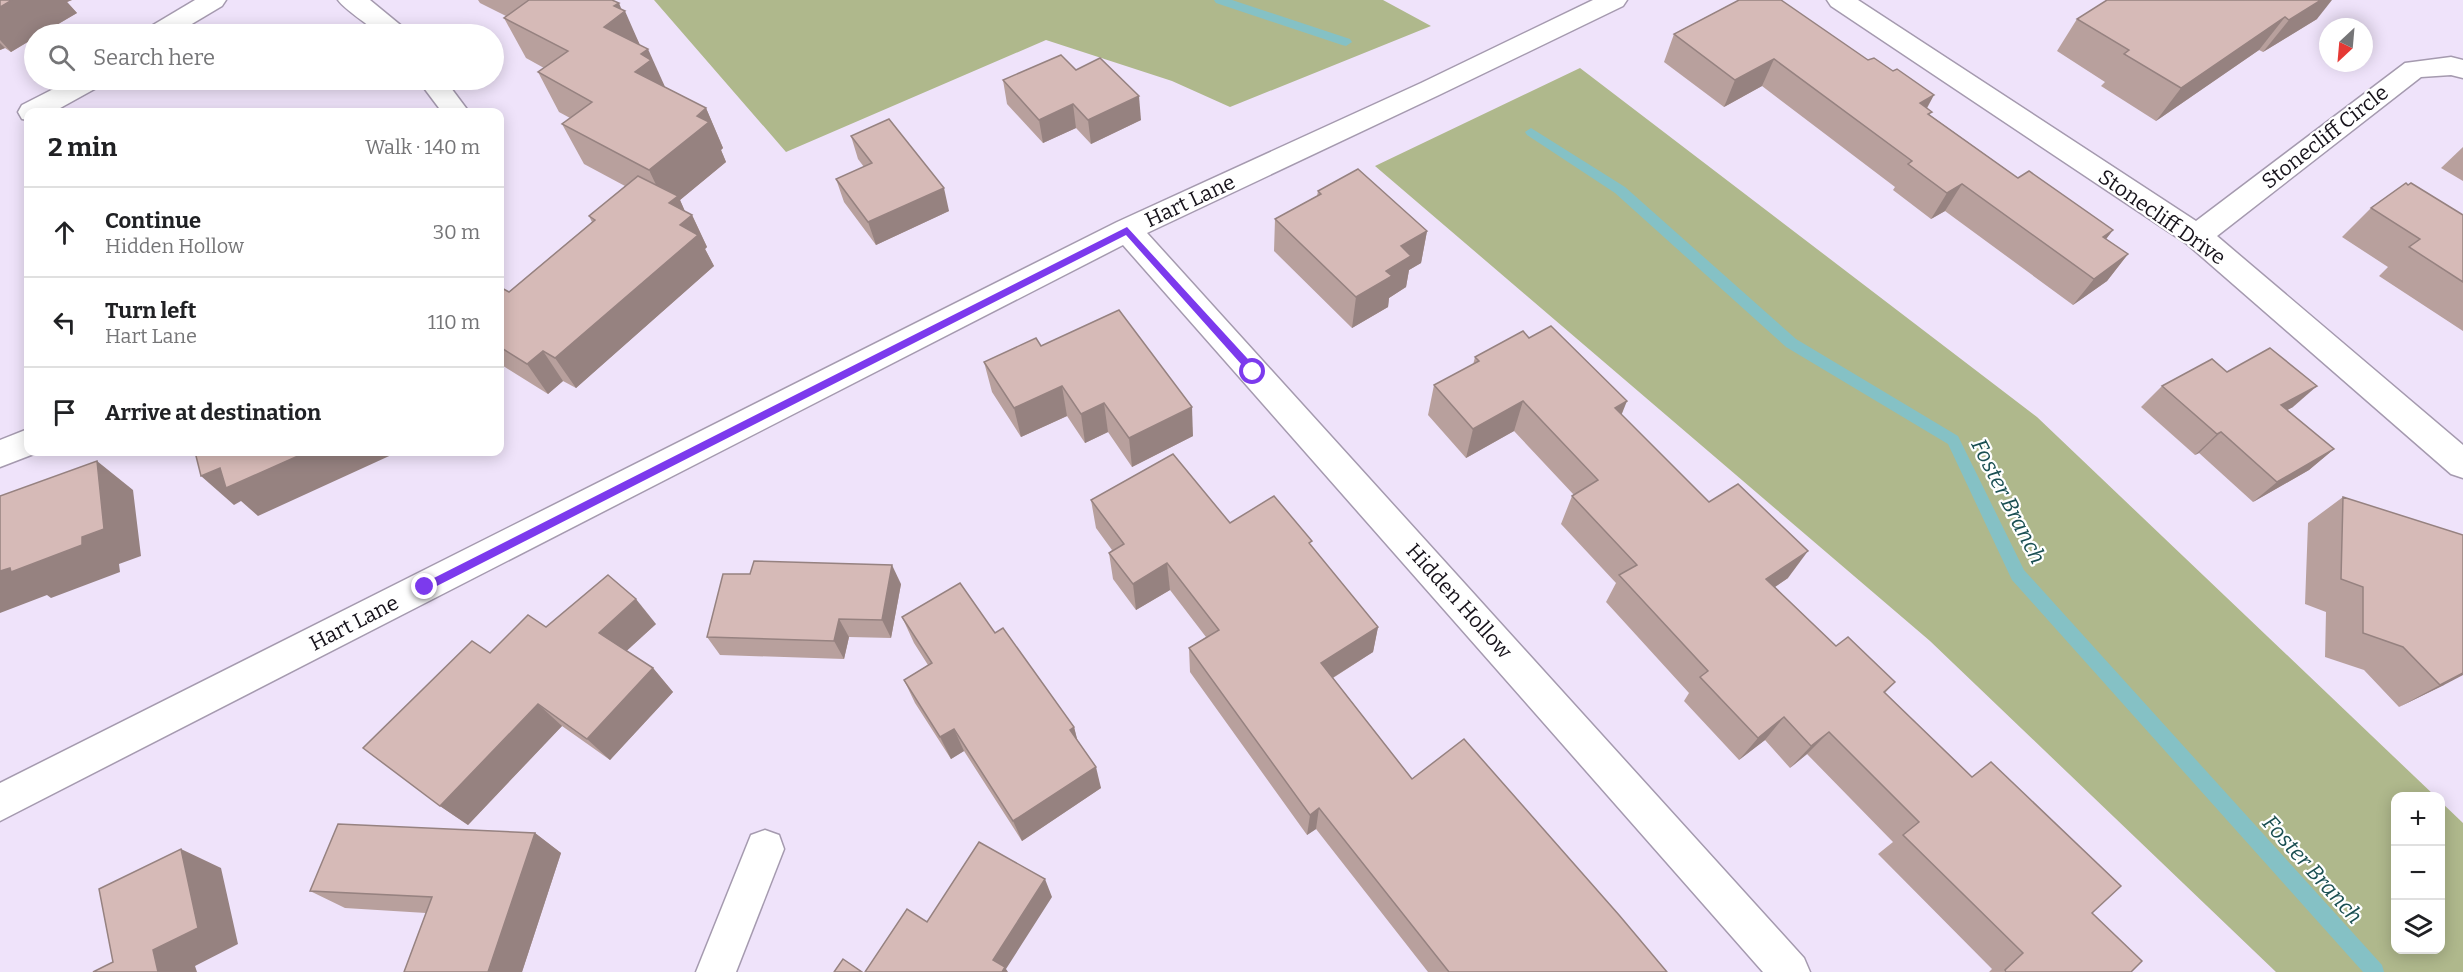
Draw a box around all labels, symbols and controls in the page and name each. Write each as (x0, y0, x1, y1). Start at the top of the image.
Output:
north arrow (2319, 18, 2373, 72)
search box (24, 24, 504, 90)
icon: search (45, 41, 78, 74)
text: Search here (93, 44, 215, 71)
street label: Stonecliff Circle (2256, 79, 2394, 195)
text: 2 min (48, 132, 117, 163)
text: Walk · 140 m (365, 135, 480, 159)
street label: Stonecliff Drive (2093, 163, 2231, 271)
street label: Hart Lane (1141, 169, 1239, 233)
text: Continue (105, 207, 201, 234)
icon: ahead (48, 216, 81, 249)
text: 30 m (433, 220, 480, 244)
text: Hidden Hollow (105, 234, 244, 258)
text: Turn left (105, 297, 197, 324)
icon: left (48, 306, 81, 339)
text: 110 m (428, 310, 480, 334)
text: Hart Lane (105, 324, 197, 348)
route start (1239, 358, 1265, 384)
icon: arrive (48, 396, 81, 429)
text: Arrive at destination (105, 399, 321, 426)
water label: Foster Branch (1965, 434, 2052, 568)
street label: Hidden Hollow (1401, 538, 1518, 664)
route end (411, 573, 437, 599)
street label: Hart Lane (305, 590, 403, 656)
map controls (2391, 792, 2445, 954)
button: + (2391, 792, 2445, 846)
water label: Foster Branch (2257, 809, 2368, 929)
button: − (2391, 846, 2445, 900)
button: layers (2391, 900, 2445, 954)

